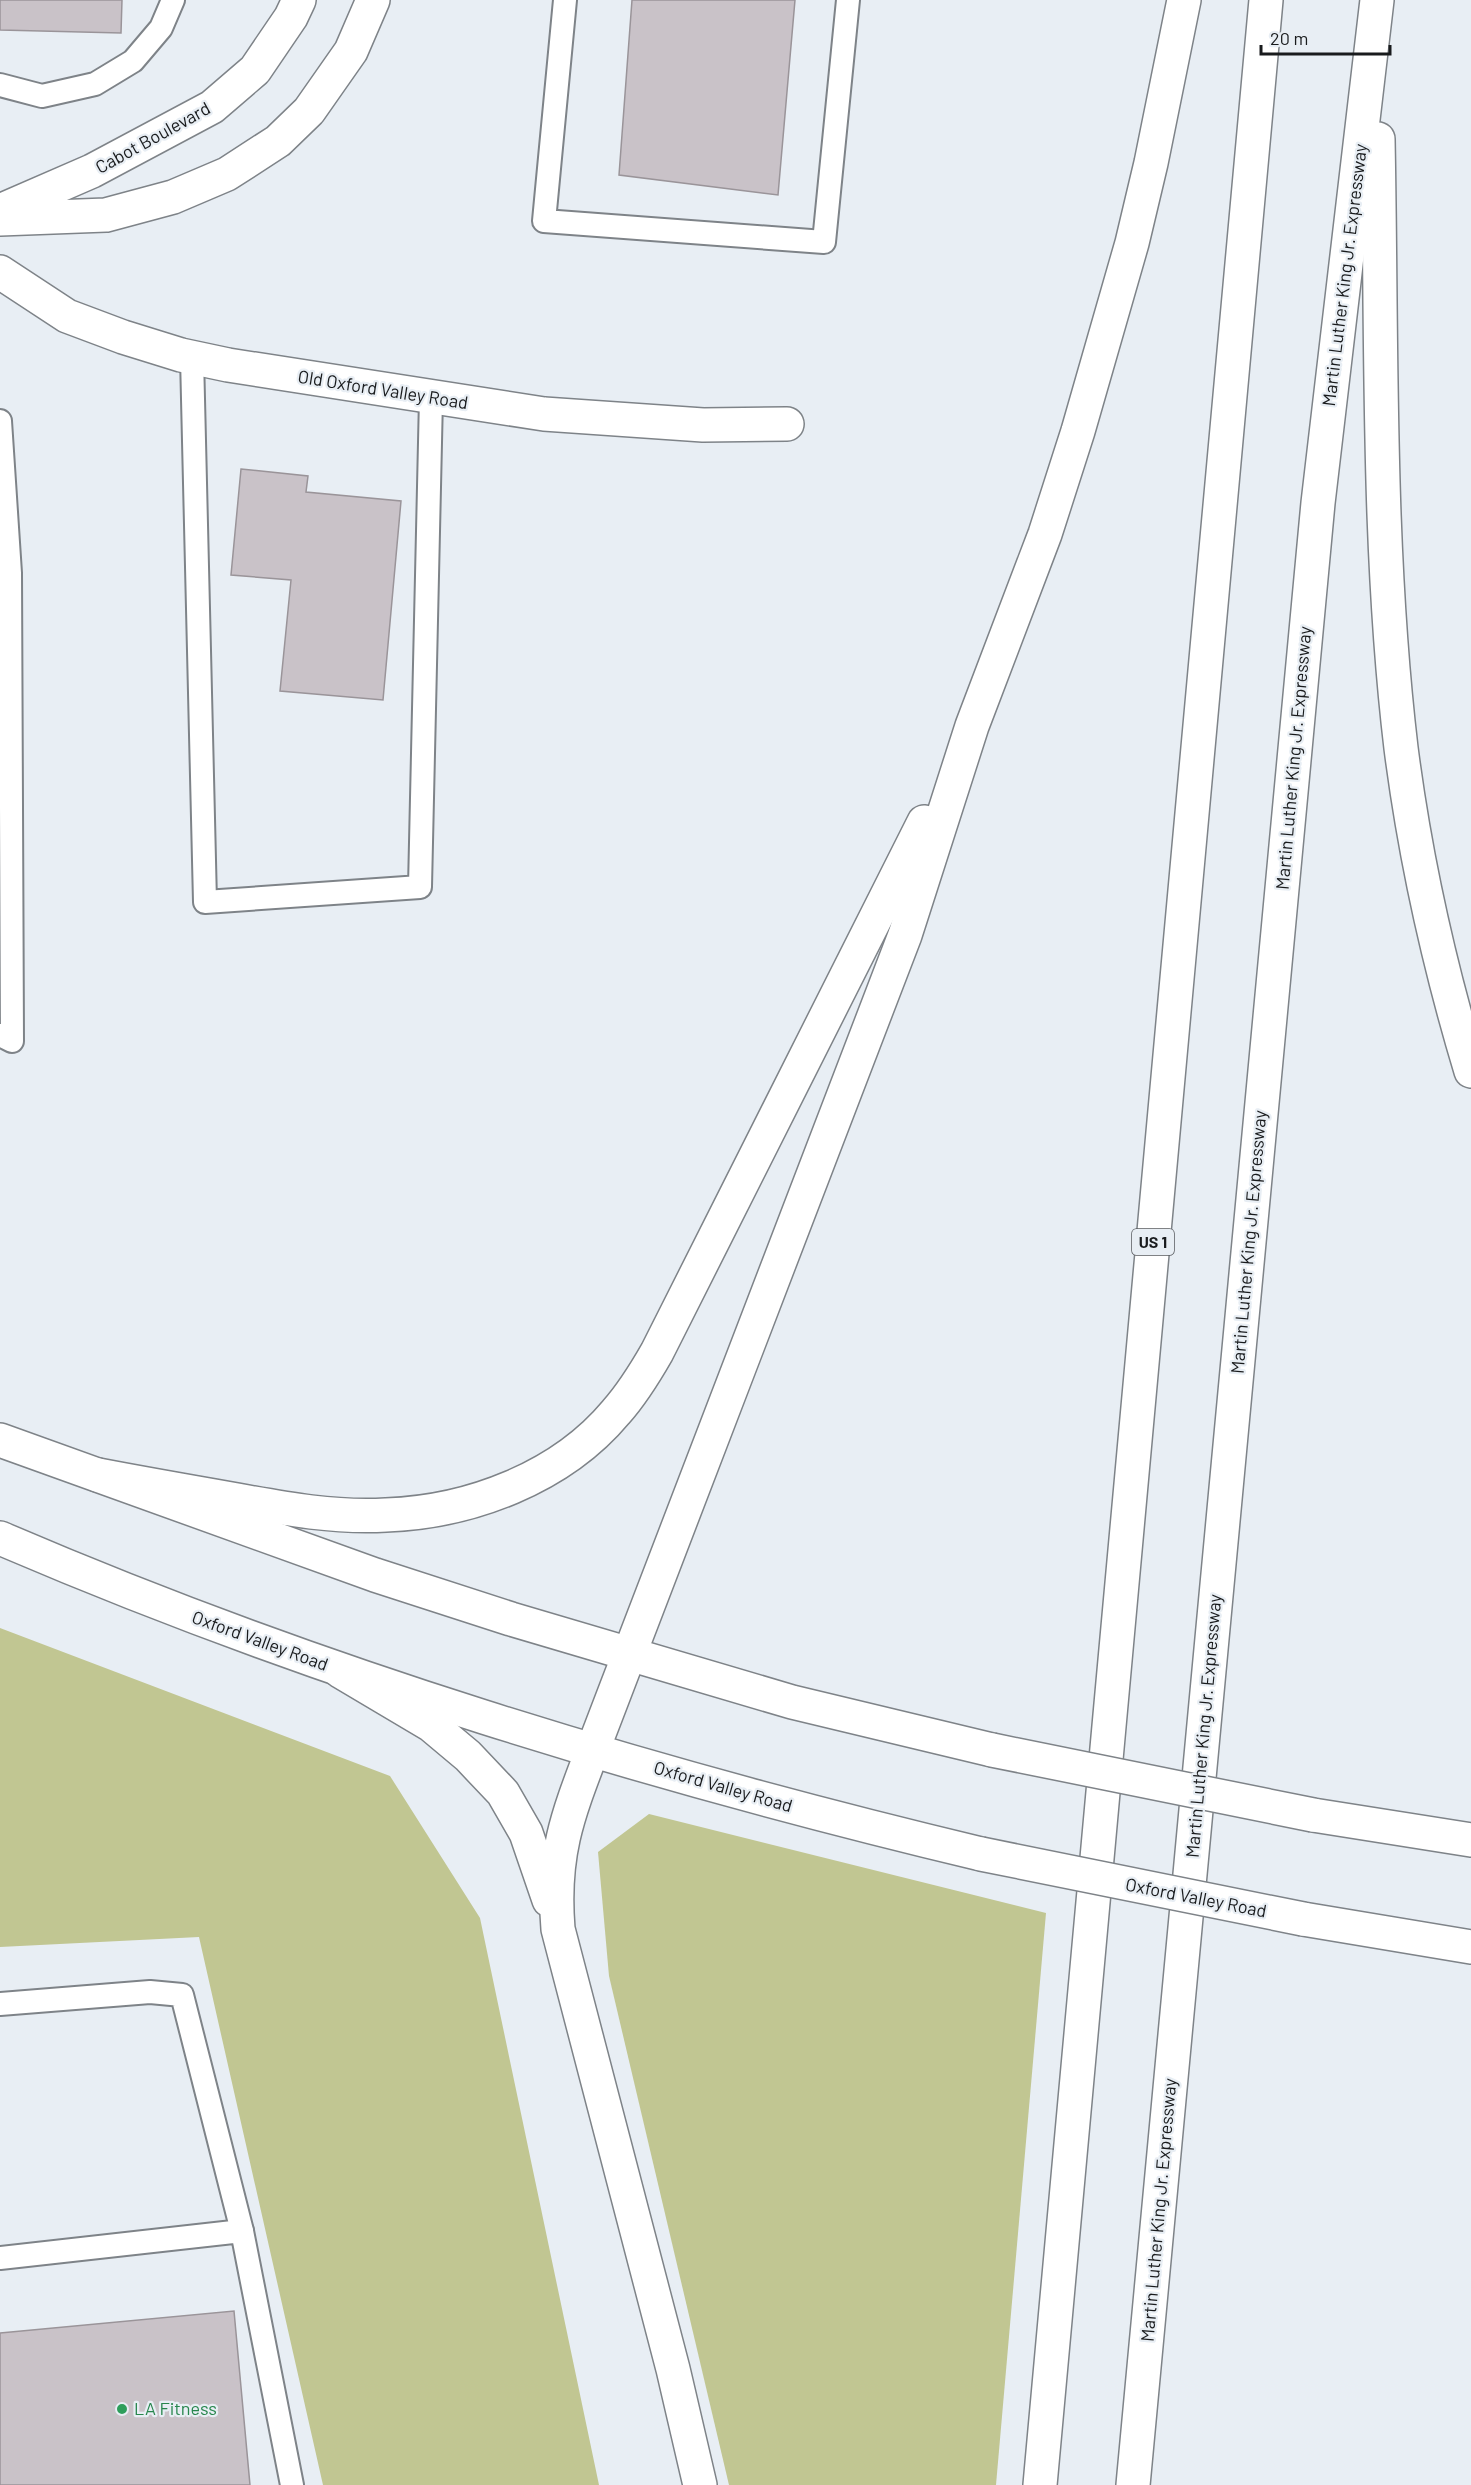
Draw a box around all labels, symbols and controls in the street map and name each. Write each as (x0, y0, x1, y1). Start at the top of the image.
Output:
scale bar (1261, 18, 1390, 56)
text: 20 m (1270, 27, 1308, 49)
street label: Cabot Boulevard (91, 97, 214, 178)
street label: Martin Luther King Jr. Expressway (1317, 142, 1371, 407)
street label: Old Oxford Valley Road (296, 365, 470, 413)
street label: Martin Luther King Jr. Expressway (1271, 625, 1315, 891)
street label: Martin Luther King Jr. Expressway (1226, 1109, 1270, 1375)
road number: US 1 (1132, 1229, 1174, 1255)
street label: Martin Luther King Jr. Expressway (1181, 1593, 1225, 1859)
street label: Oxford Valley Road (189, 1605, 331, 1675)
street label: Oxford Valley Road (651, 1756, 795, 1816)
street label: Oxford Valley Road (1124, 1873, 1269, 1921)
street label: Martin Luther King Jr. Expressway (1136, 2077, 1180, 2343)
place label: LA Fitness (134, 2397, 217, 2419)
marker: LA Fitness (115, 2402, 129, 2416)

